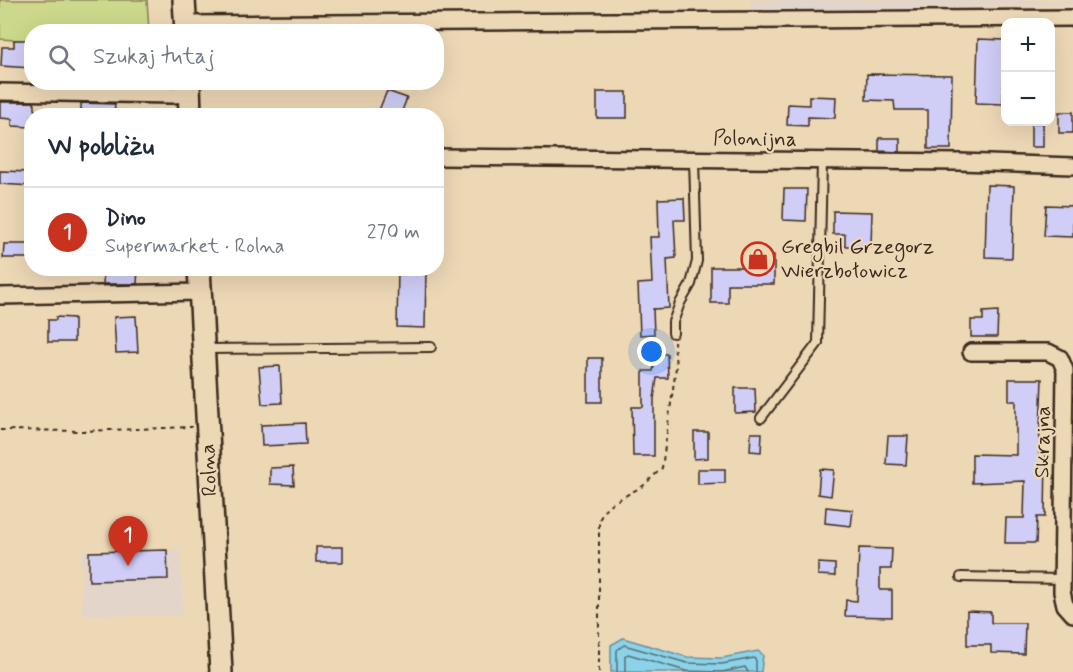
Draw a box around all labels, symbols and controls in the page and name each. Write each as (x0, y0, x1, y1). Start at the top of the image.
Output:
map controls (1001, 18, 1055, 126)
button: + (1001, 18, 1055, 72)
search box (24, 24, 444, 90)
icon: search (45, 41, 78, 74)
text: Szukaj tutaj (93, 43, 215, 71)
button: − (1001, 72, 1055, 126)
street label: Polonijna (713, 124, 797, 154)
text: W pobliżu (48, 130, 154, 164)
text: Dino (105, 205, 146, 233)
text: 1 (63, 219, 72, 246)
text: 270 m (367, 219, 420, 246)
text: Supermarket · Rolna (105, 233, 284, 260)
place label: Gregbil Grzegorz Wierzbołowicz (781, 233, 934, 285)
shop icon: Gregbil Grzegorz Wierzbołowicz (740, 241, 776, 277)
your location (637, 337, 666, 366)
street label: Skrajna (1028, 406, 1058, 478)
street label: Rolna (194, 443, 224, 497)
pin: 1 (108, 516, 148, 566)

